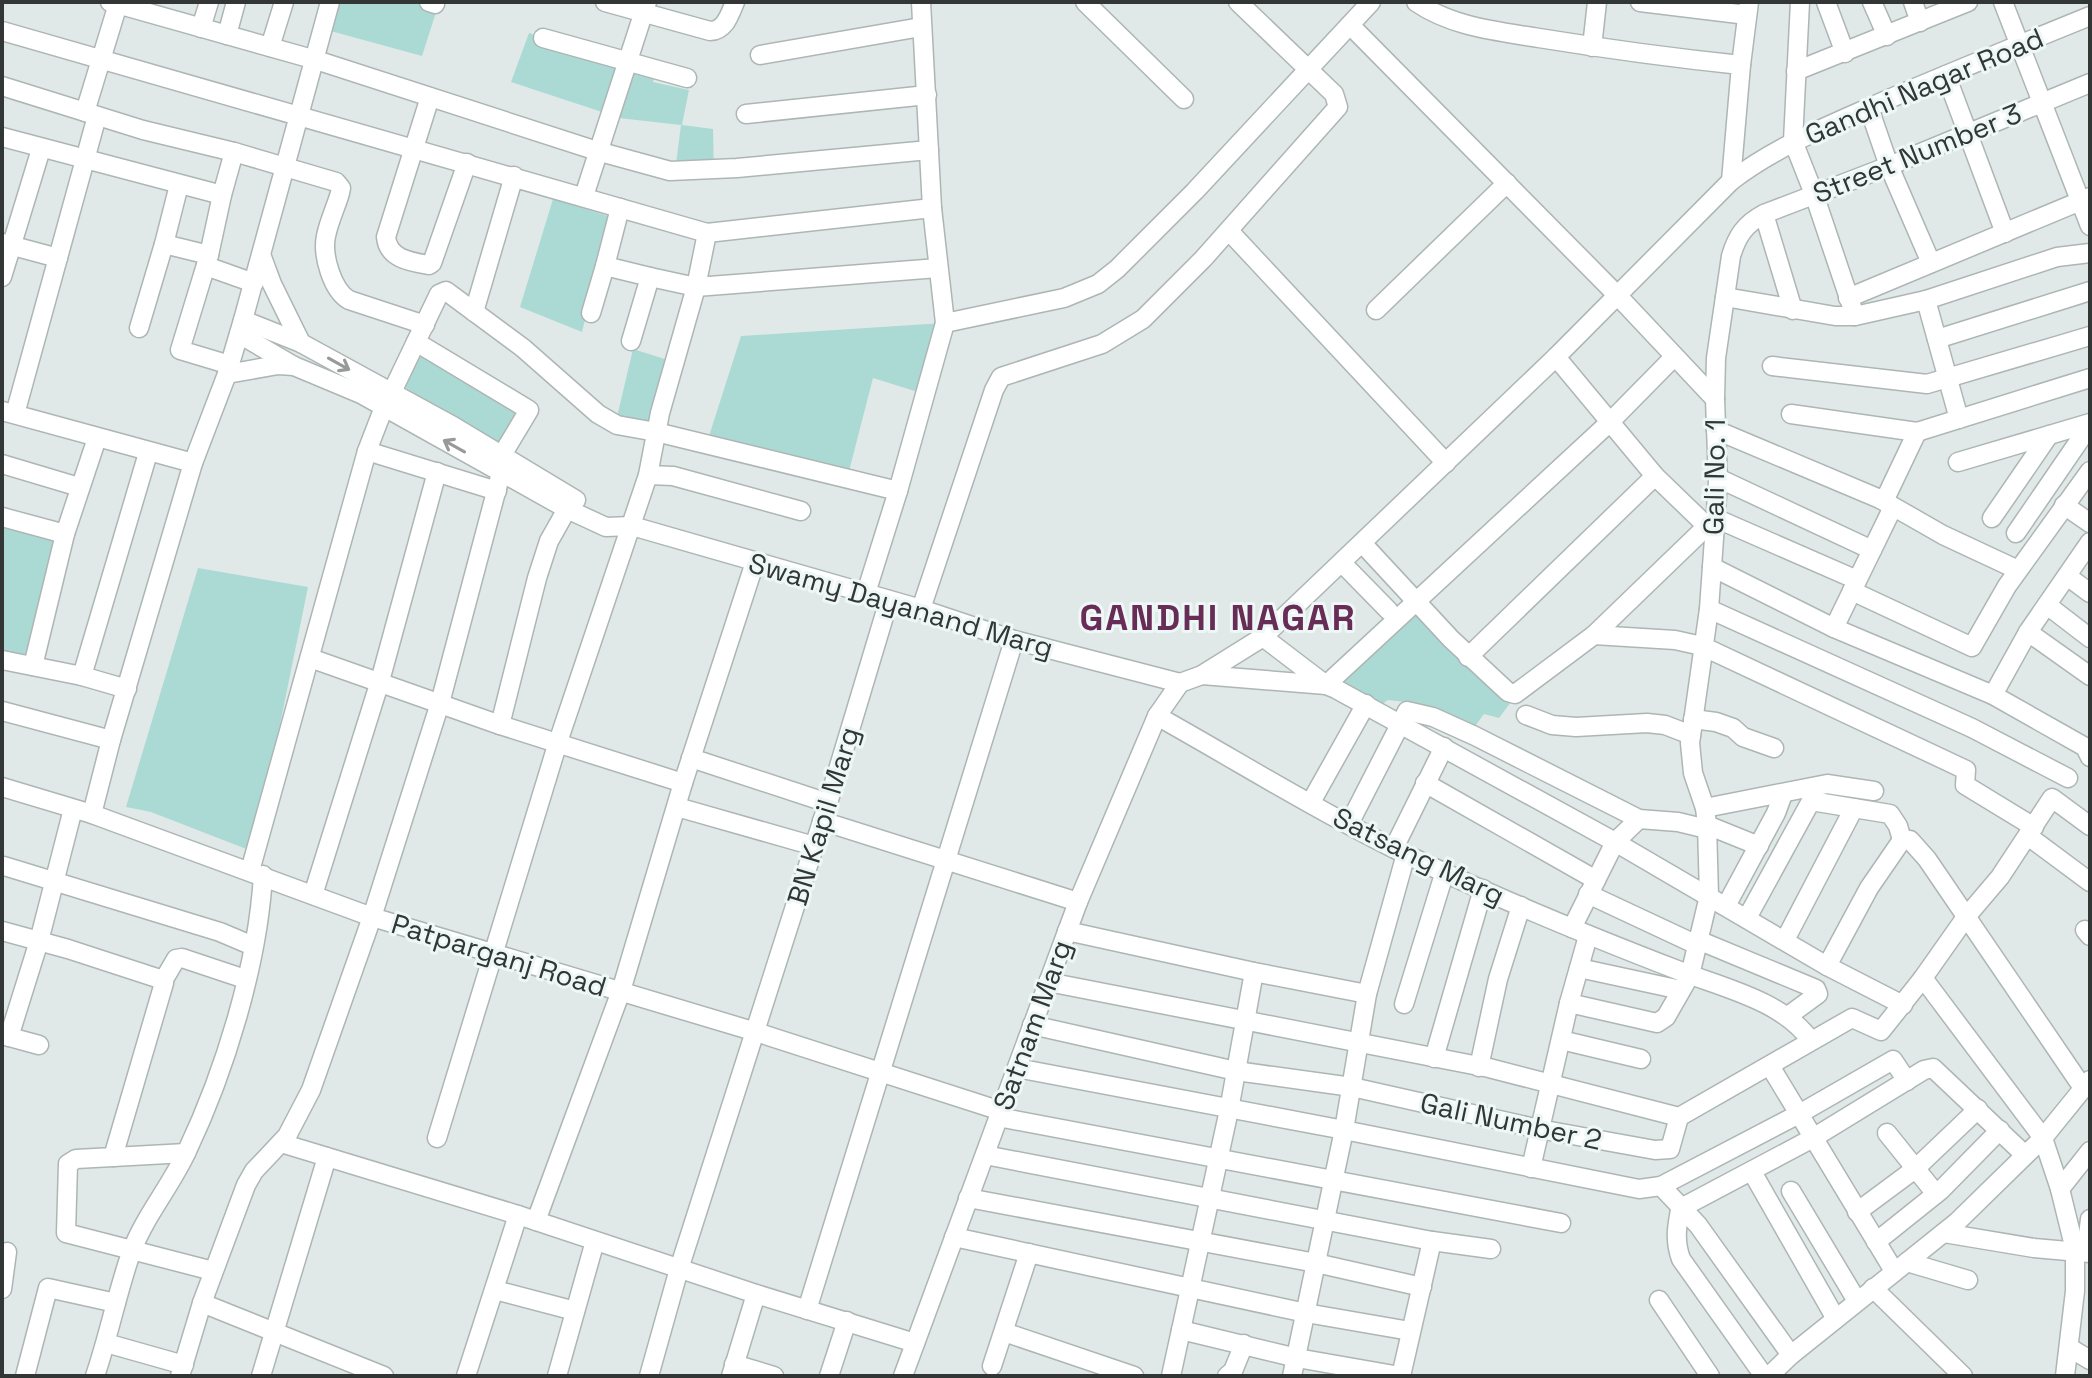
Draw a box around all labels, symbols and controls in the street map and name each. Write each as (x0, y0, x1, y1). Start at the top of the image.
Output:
street label: Gandhi Nagar Road (1799, 19, 2049, 153)
street label: Street Number 3 (1807, 95, 2027, 211)
one-way arrow (327, 357, 350, 373)
street label: Gali No. 1 (1695, 419, 1733, 535)
one-way arrow (442, 438, 466, 453)
street label: Swamy Dayanand Marg (745, 544, 1057, 666)
district label: GANDHI NAGAR (1079, 595, 1357, 641)
street label: BN Kapil Marg (779, 722, 867, 910)
street label: Satsang Marg (1327, 799, 1511, 913)
street label: Patparganj Road (387, 905, 611, 1005)
street label: Satnam Marg (985, 935, 1079, 1115)
street label: Gali Number 2 (1417, 1084, 1605, 1158)

